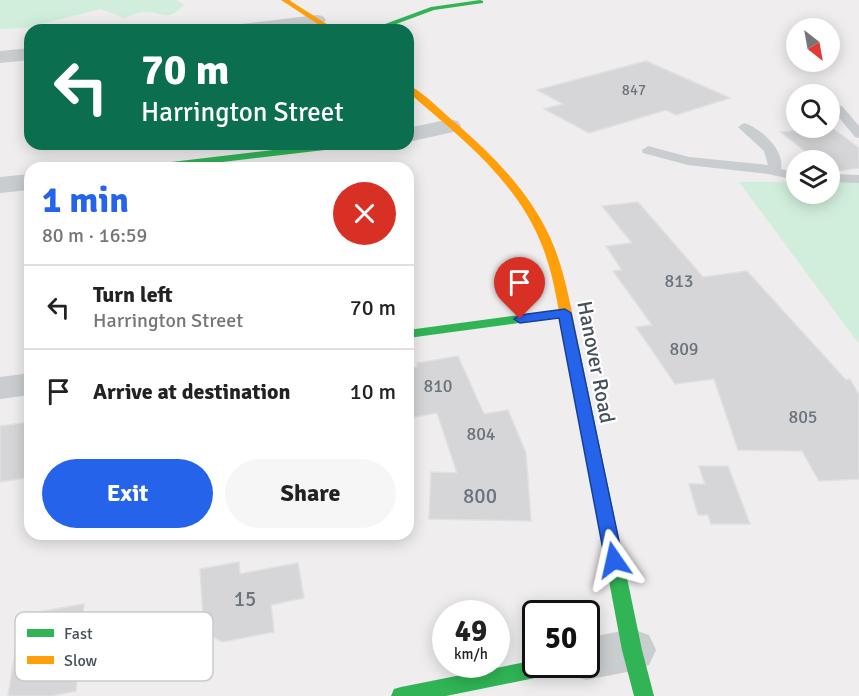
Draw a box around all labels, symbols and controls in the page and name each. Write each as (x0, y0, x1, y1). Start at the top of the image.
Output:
north arrow (786, 18, 840, 72)
map controls (786, 18, 840, 204)
text: 70 m (141, 45, 230, 96)
icon: left (42, 48, 120, 126)
house number: 847 (622, 81, 646, 99)
button: search (786, 84, 840, 138)
text: Harrington Street (141, 96, 344, 129)
button: layers (786, 150, 840, 204)
text: 1 min (42, 178, 129, 223)
button: close (333, 182, 396, 245)
text: 80 m · 16:59 (42, 223, 147, 248)
pin (494, 257, 545, 319)
icon: arrive (503, 266, 536, 299)
house number: 813 (664, 270, 694, 292)
text: Turn left (93, 281, 173, 308)
icon: left (42, 291, 75, 324)
text: 70 m (350, 294, 396, 321)
street label: Hanover Road (571, 299, 621, 425)
text: Harrington Street (93, 308, 243, 333)
house number: 809 (669, 338, 699, 360)
icon: arrive (42, 375, 75, 408)
house number: 810 (423, 375, 453, 397)
text: Arrive at destination (93, 378, 290, 405)
text: 10 m (350, 378, 396, 405)
house number: 805 (788, 406, 818, 428)
house number: 804 (466, 423, 496, 445)
button: Exit (42, 459, 213, 528)
button: Share (225, 459, 396, 528)
house number: 800 (463, 483, 497, 509)
position arrow (582, 528, 646, 592)
house number: 15 (234, 586, 256, 612)
speed limit sign: 50 (522, 600, 600, 678)
legend (15, 612, 213, 681)
text: 49 (455, 613, 487, 650)
text: Fast (64, 624, 93, 644)
text: km/h (454, 645, 488, 663)
text: Slow (64, 651, 98, 671)

